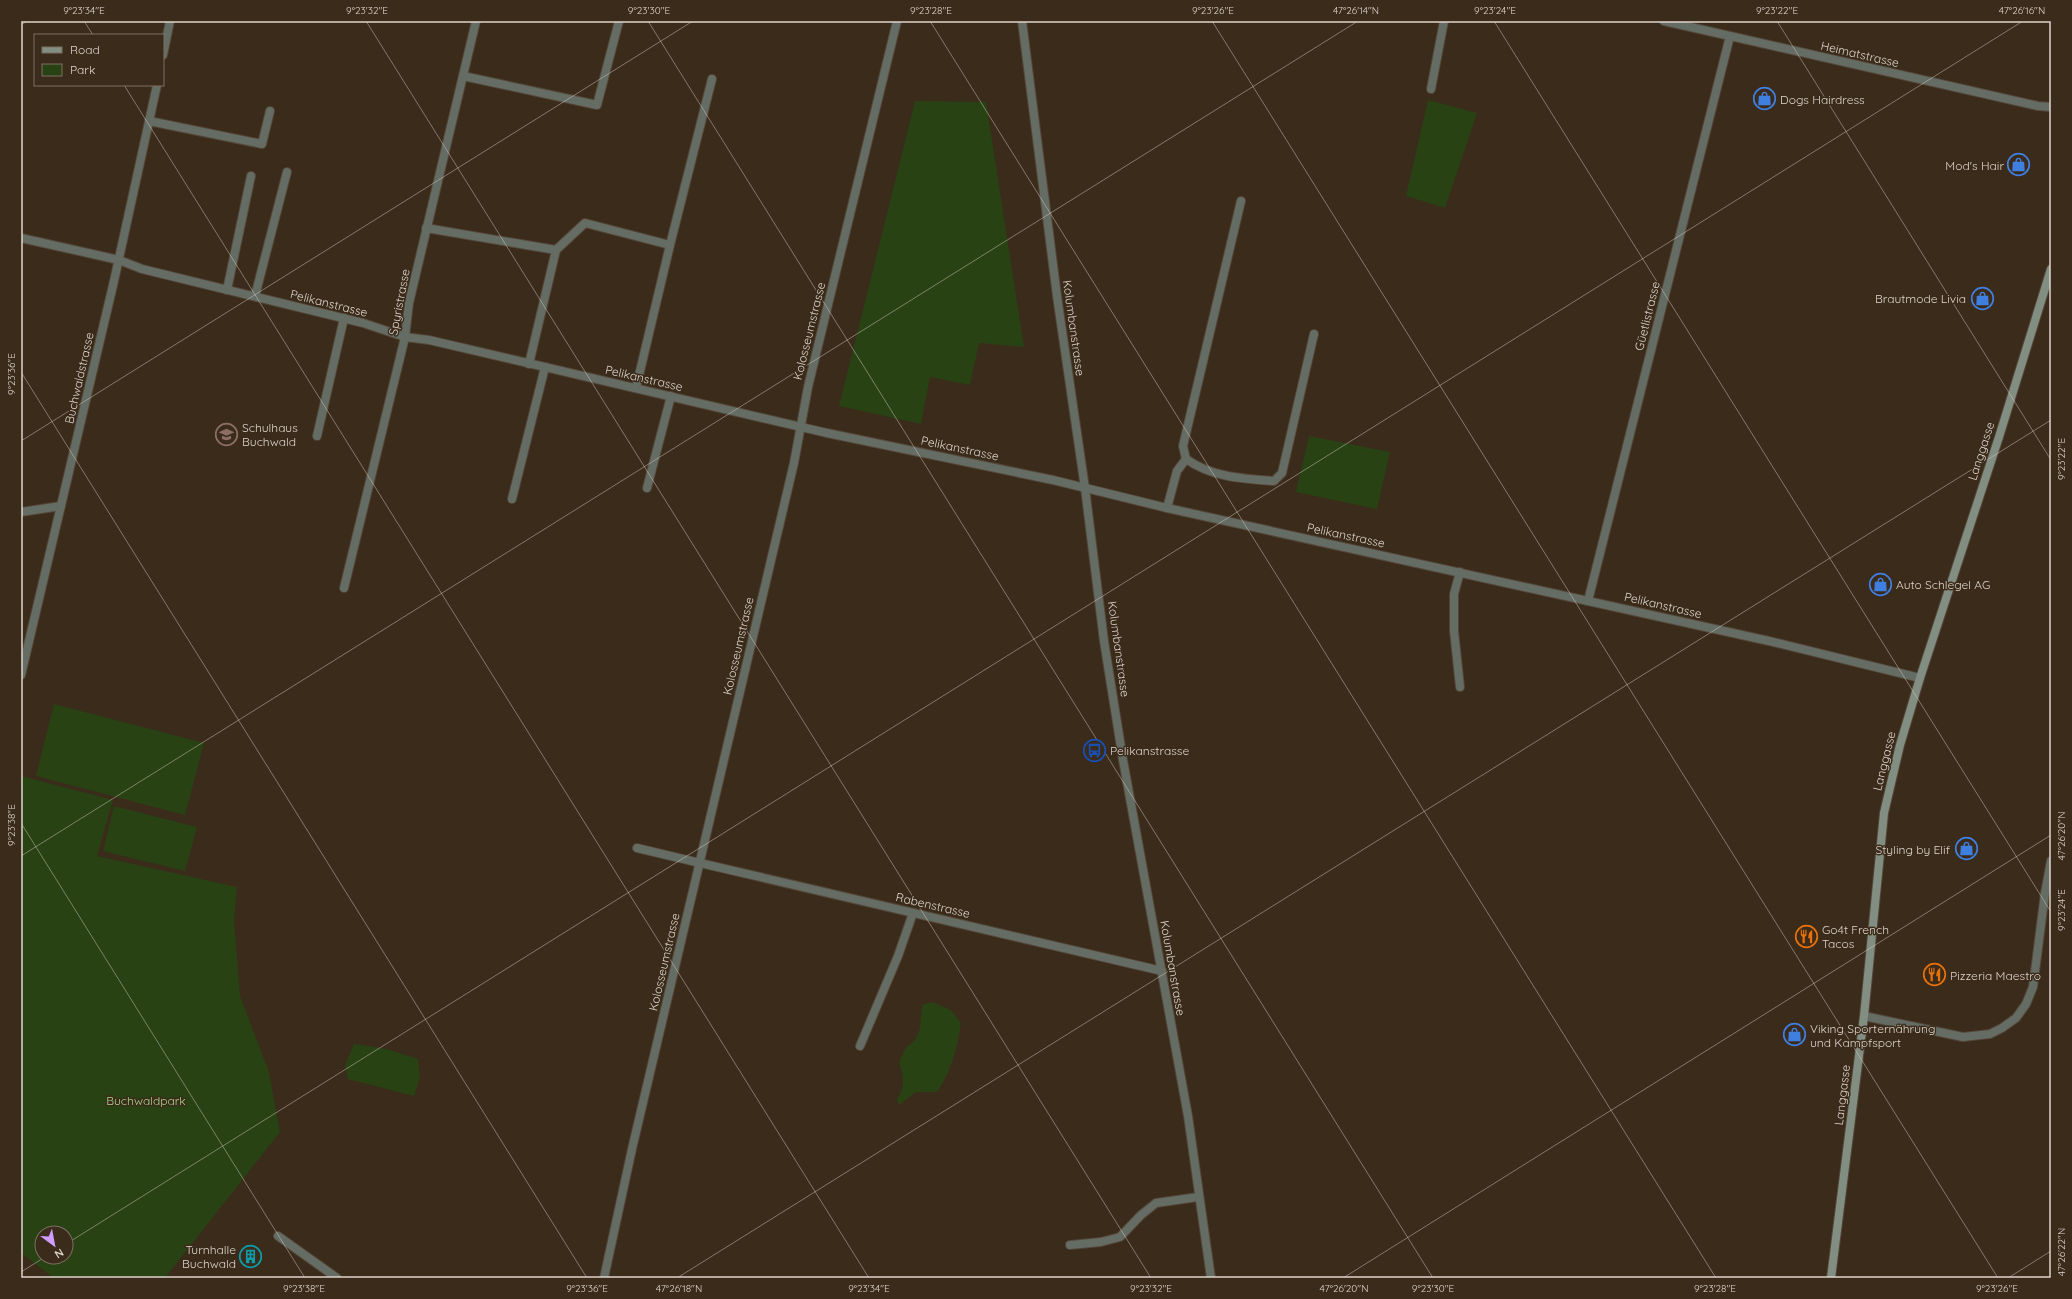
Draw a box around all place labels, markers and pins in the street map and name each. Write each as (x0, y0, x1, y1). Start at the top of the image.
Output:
shop icon: Dogs Hairdress (1752, 86, 1778, 112)
place label: Dogs Hairdress (1780, 92, 1865, 107)
shop icon: Mod's Hair (2006, 152, 2032, 178)
place label: Mod's Hair (1945, 158, 2004, 173)
shop icon: Brautmode Livia (1969, 285, 1995, 311)
place label: Brautmode Livia (1875, 291, 1966, 306)
place label: Schulhaus Buchwald (242, 420, 298, 449)
school or university icon: Schulhaus Buchwald (213, 421, 239, 447)
shop icon: Auto Schlegel AG (1867, 571, 1893, 597)
place label: Auto Schlegel AG (1896, 577, 1990, 592)
bus stop icon: Pelikanstrasse (1081, 737, 1107, 763)
place label: Pelikanstrasse (1110, 743, 1189, 758)
shop icon: Styling by Elif (1953, 836, 1979, 862)
place label: Styling by Elif (1876, 842, 1951, 857)
place label: Go4t French Tacos (1822, 922, 1889, 951)
restaurant icon: Go4t French Tacos (1794, 923, 1820, 949)
restaurant icon: Pizzeria Maestro (1922, 962, 1948, 988)
place label: Pizzeria Maestro (1950, 968, 2041, 983)
place label: Viking Sporternährung und Kampfsport (1810, 1021, 1935, 1050)
shop icon: Viking Sporternährung und Kampfsport (1782, 1022, 1808, 1048)
place label: Turnhalle Buchwald (182, 1242, 236, 1271)
building icon: Turnhalle Buchwald (238, 1243, 264, 1269)

